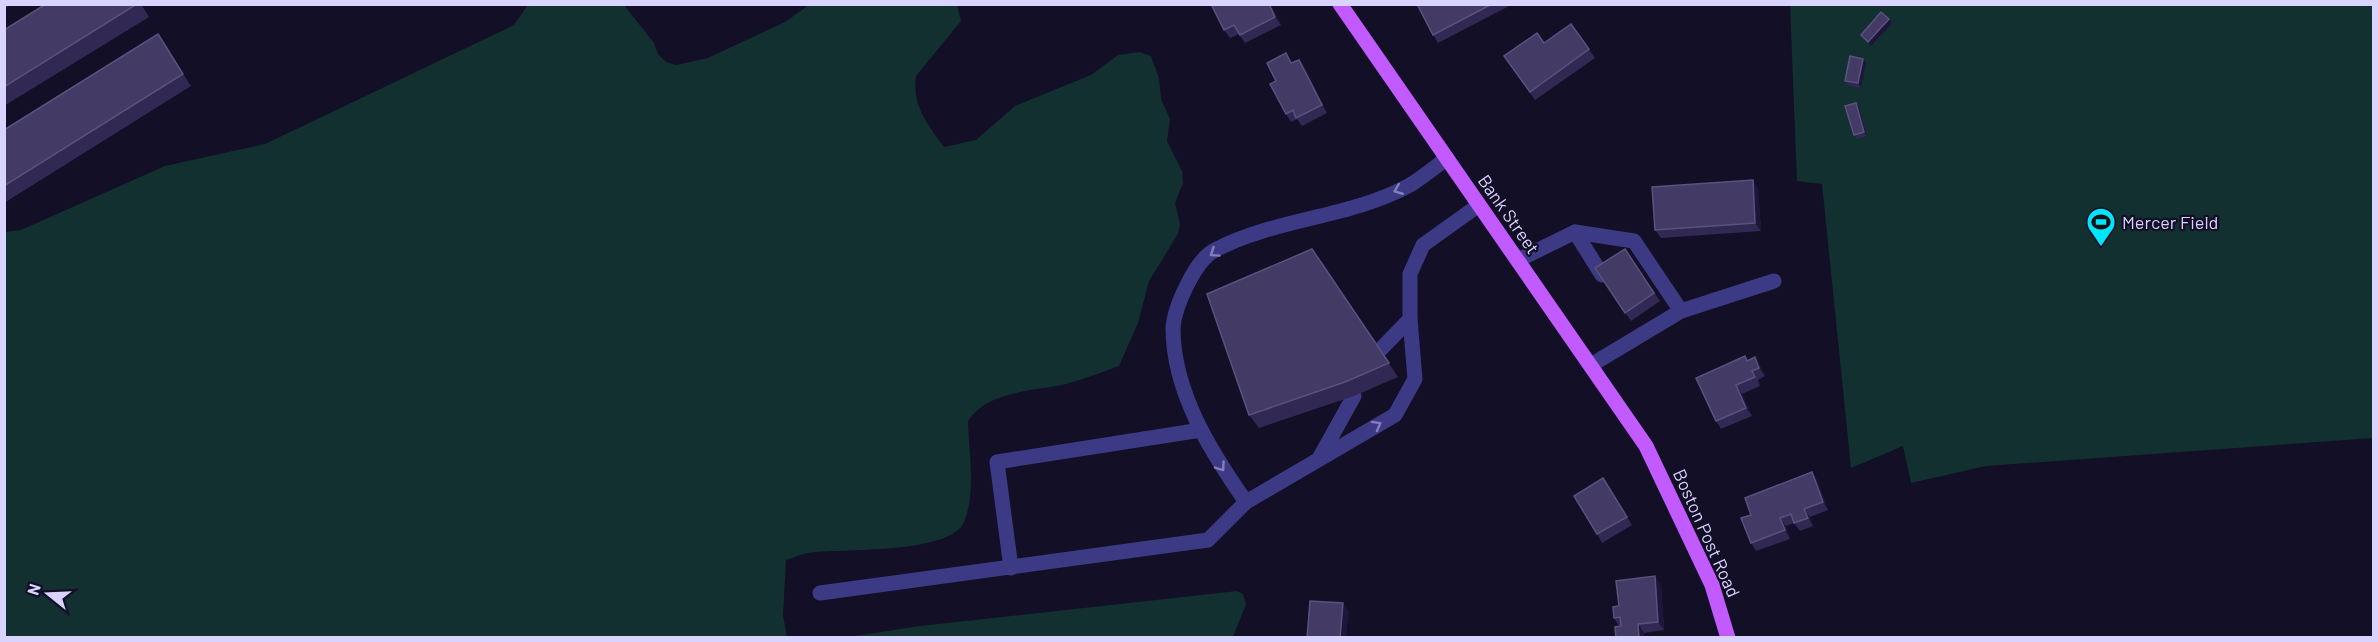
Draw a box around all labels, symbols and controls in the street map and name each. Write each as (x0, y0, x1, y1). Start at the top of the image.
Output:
street label: Bank Street (1474, 170, 1544, 258)
one-way arrow (1393, 183, 1404, 195)
sports icon: Mercer Field (2085, 206, 2117, 248)
place label: Mercer Field (2122, 211, 2218, 233)
one-way arrow (1210, 246, 1221, 257)
one-way arrow (1370, 421, 1381, 432)
one-way arrow (1214, 460, 1225, 471)
street label: Boston Post Road (1669, 466, 1745, 600)
north arrow (18, 564, 78, 624)
text: N (23, 581, 44, 597)

